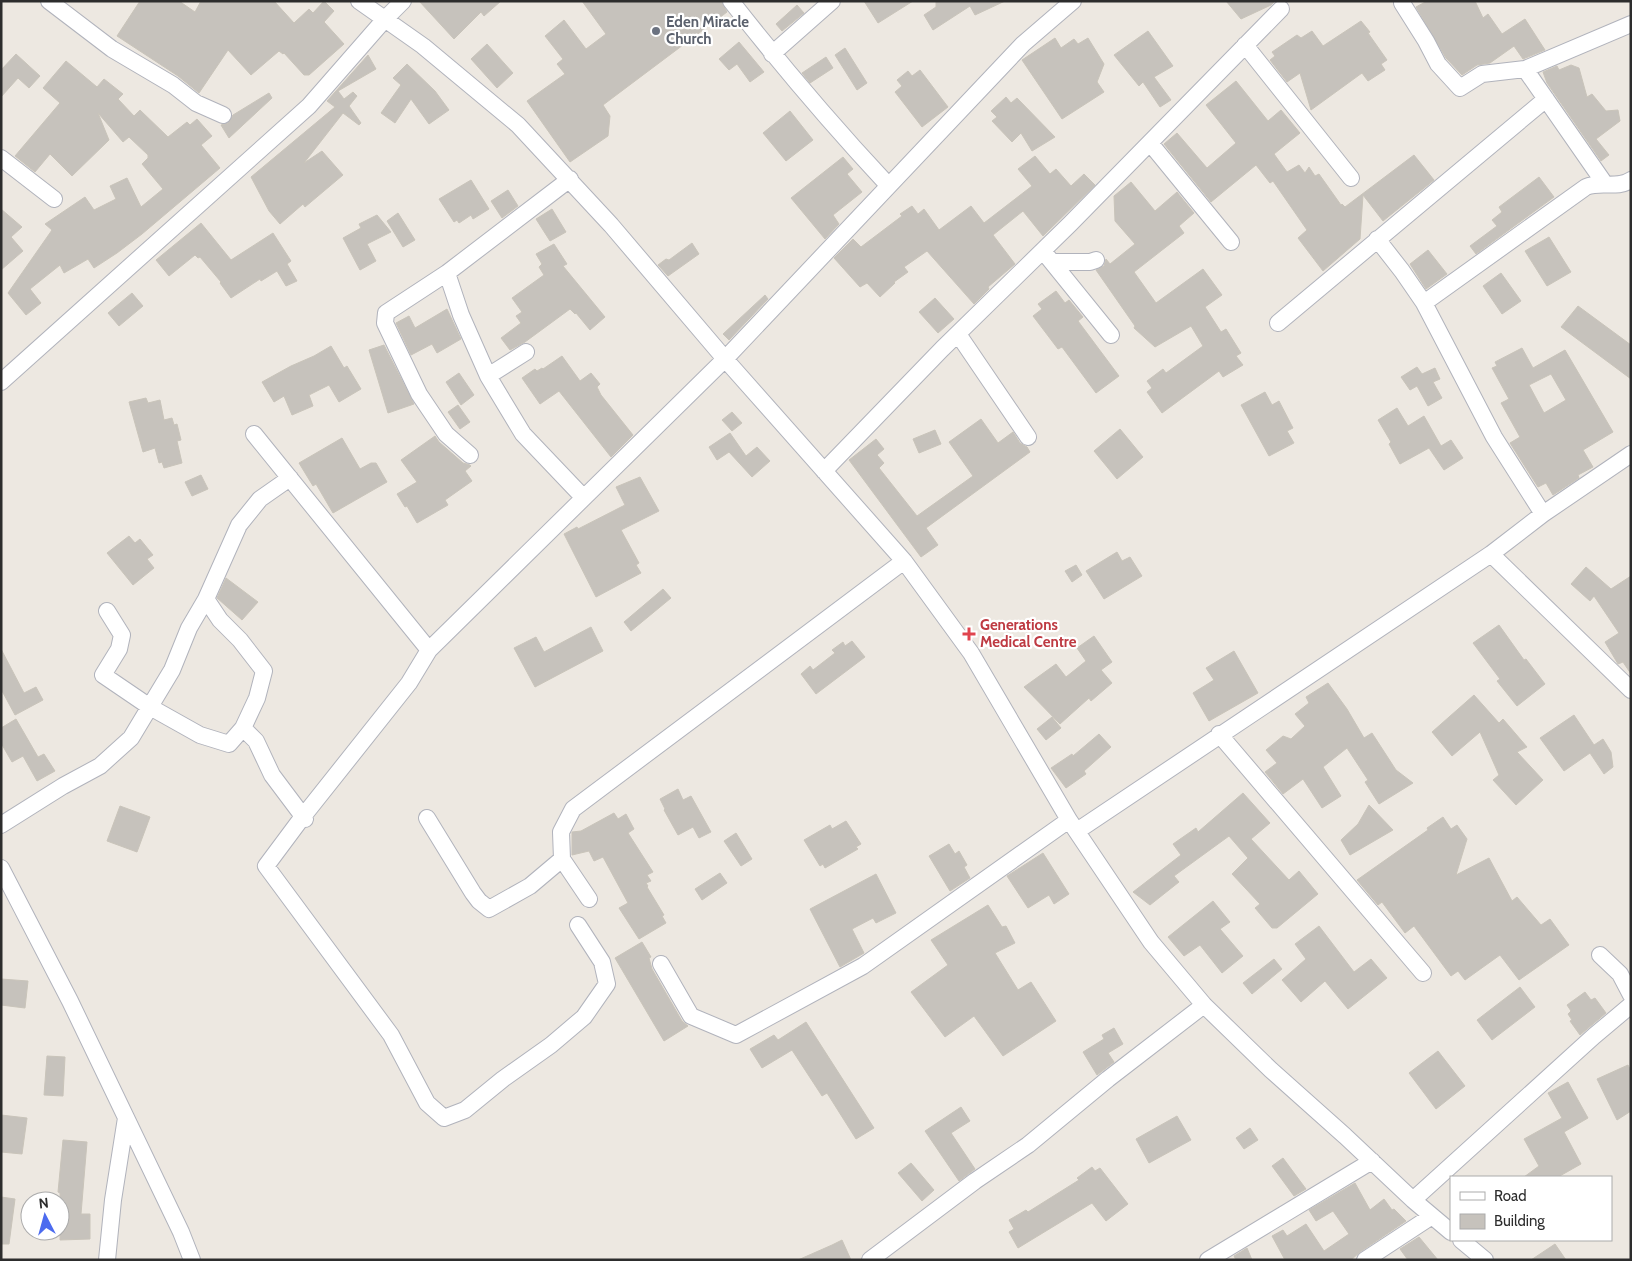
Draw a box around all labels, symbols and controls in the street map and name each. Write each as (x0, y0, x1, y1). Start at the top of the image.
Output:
place label: Eden Miracle Church (666, 13, 749, 48)
marker: Eden Miracle Church (650, 25, 662, 37)
place label: Generations Medical Centre (980, 616, 1077, 651)
marker: Generations Medical Centre (962, 627, 976, 641)
legend (1450, 1176, 1612, 1241)
text: Road (1494, 1187, 1527, 1205)
north arrow (20, 1191, 70, 1241)
text: N (38, 1194, 50, 1213)
text: Building (1494, 1212, 1545, 1230)

